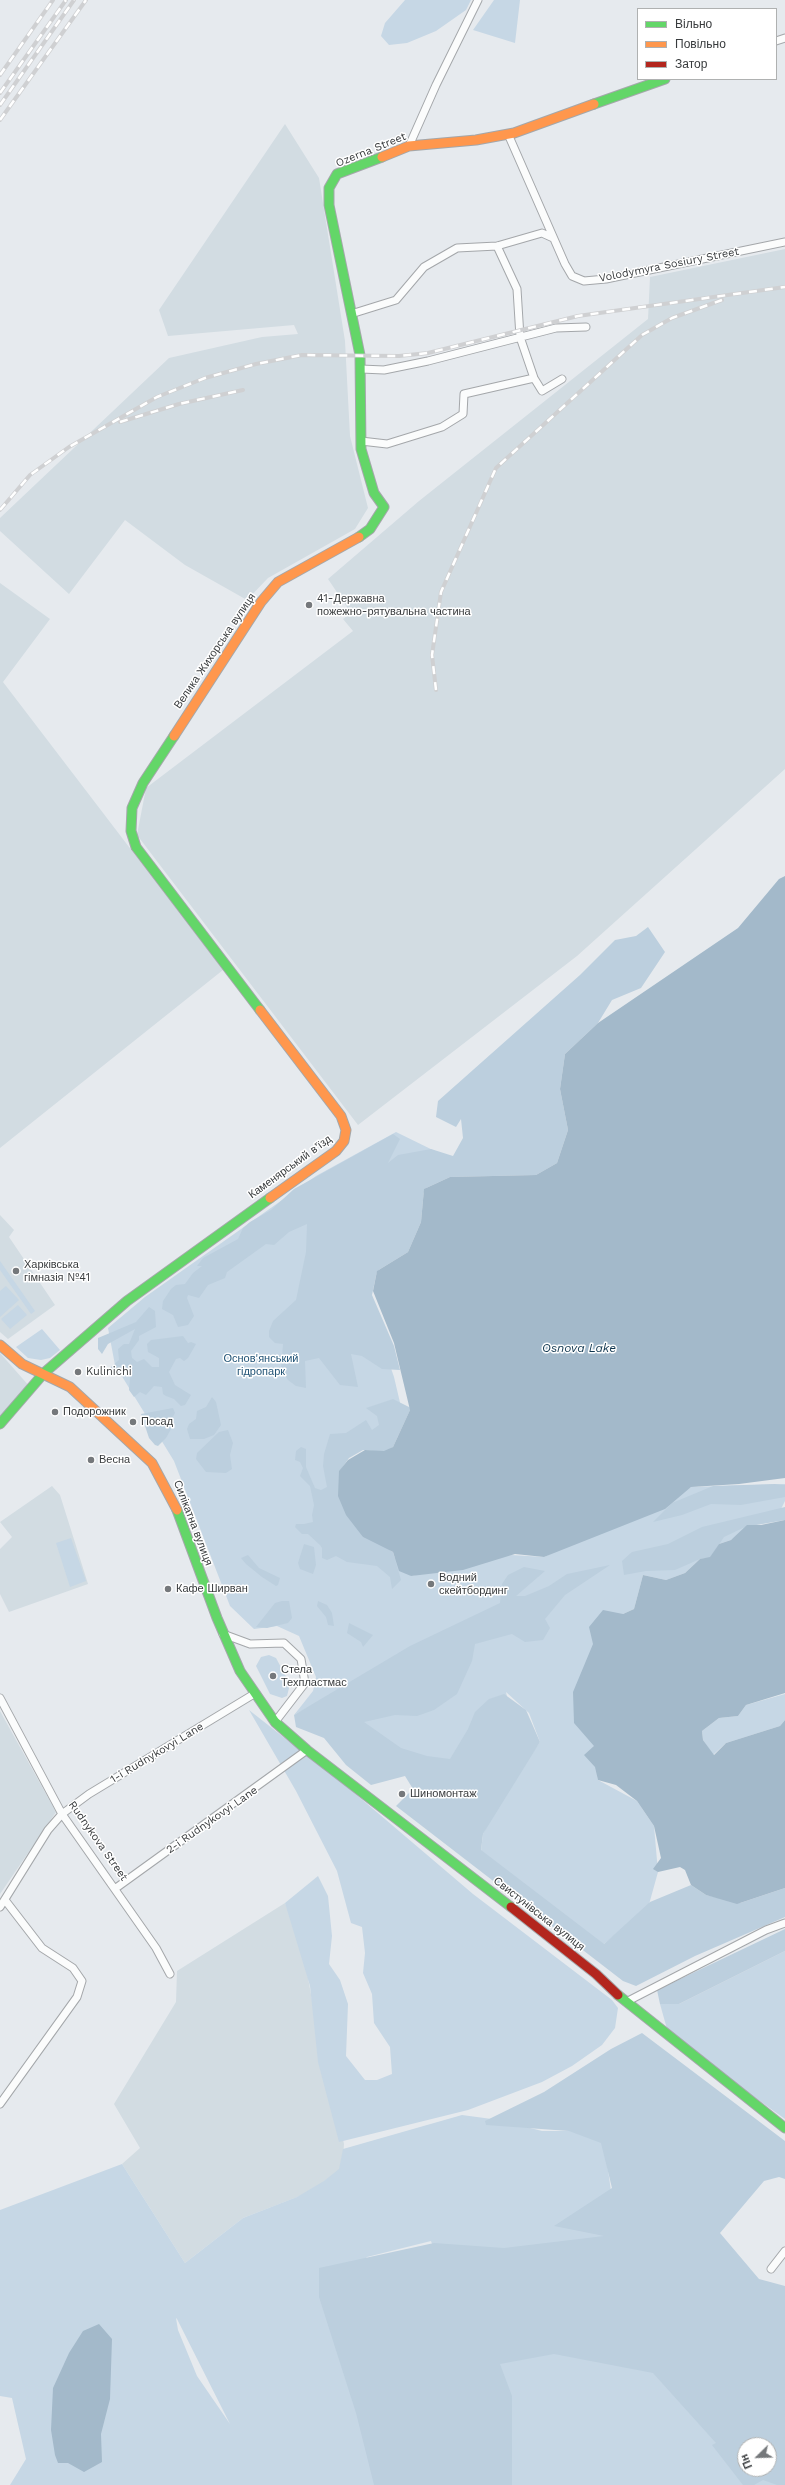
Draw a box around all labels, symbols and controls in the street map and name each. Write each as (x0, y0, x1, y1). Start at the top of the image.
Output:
legend (637, 8, 777, 80)
text: Вільно (675, 17, 712, 31)
text: Повільно (675, 37, 726, 51)
text: Затор (675, 57, 707, 71)
street label: Ozerna Street (334, 130, 408, 170)
street label: Volodymyra Sosiury Street (598, 245, 740, 285)
street label: Велика Жихорська вулиця (171, 591, 259, 711)
place label: 41-Державна пожежно-рятувальна частина (317, 592, 471, 618)
marker: 41-Державна пожежно-рятувальна частина (304, 600, 314, 610)
street label: Каменярський в’їзд (246, 1132, 334, 1202)
place label: Харківська гімназія №41 (24, 1258, 90, 1284)
marker: Харківська гімназія №41 (11, 1266, 21, 1276)
water label: Osnova Lake (542, 1341, 616, 1355)
park label: Основ'янський гідропарк (223, 1352, 299, 1378)
place label: Kulinichi (86, 1365, 132, 1379)
marker: Kulinichi (73, 1367, 83, 1377)
place label: Подорожник (63, 1405, 126, 1419)
marker: Подорожник (50, 1407, 60, 1417)
place label: Посад (141, 1415, 173, 1429)
marker: Посад (128, 1417, 138, 1427)
place label: Весна (99, 1453, 130, 1467)
marker: Весна (86, 1455, 96, 1465)
street label: Силікатна вулиця (171, 1478, 215, 1568)
place label: Водний скейтбординг (439, 1571, 508, 1597)
marker: Водний скейтбординг (426, 1579, 436, 1589)
place label: Кафе Ширван (176, 1582, 248, 1596)
marker: Кафе Ширван (163, 1584, 173, 1594)
place label: Стела Техпластмас (281, 1663, 347, 1689)
marker: Стела Техпластмас (268, 1671, 278, 1681)
street label: 1-i Rudnykovyi Lane (108, 1720, 206, 1786)
street label: 2-i Rudnykovyi Lane (164, 1784, 260, 1856)
place label: Шиномонтаж (410, 1787, 477, 1801)
marker: Шиномонтаж (397, 1789, 407, 1799)
street label: Rudnykova Street (65, 1799, 131, 1883)
street label: Свистунівська вулиця (491, 1874, 587, 1954)
north arrow (737, 2437, 777, 2477)
text: Пн (738, 2452, 755, 2471)

